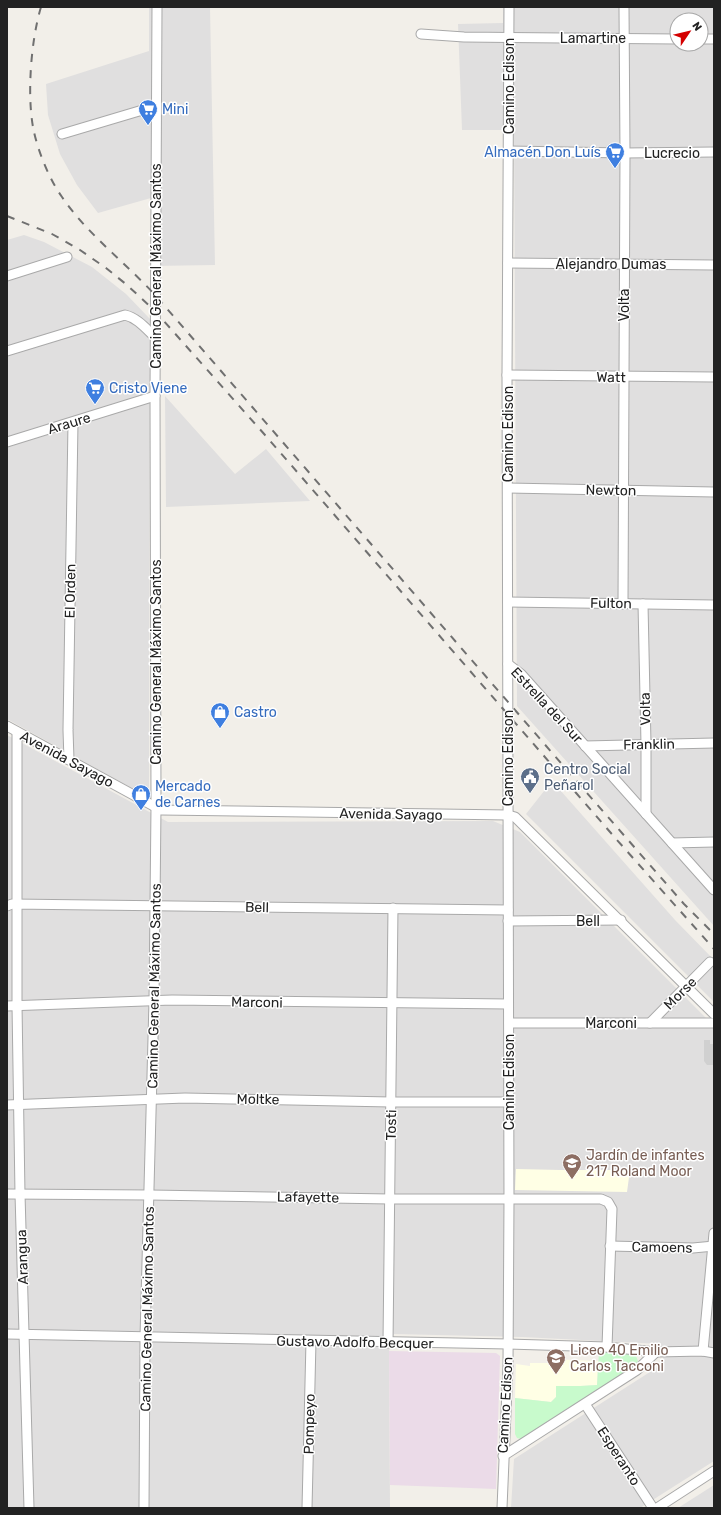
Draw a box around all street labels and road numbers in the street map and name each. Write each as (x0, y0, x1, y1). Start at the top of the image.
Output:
street label: Lamartine (560, 30, 626, 47)
street label: Camino Edison (501, 38, 518, 134)
street label: Lucrecio (644, 145, 700, 162)
street label: Camino General Máximo Santos (148, 163, 165, 369)
street label: Alejandro Dumas (556, 256, 666, 273)
street label: Volta (616, 288, 633, 322)
street label: Watt (596, 369, 626, 386)
street label: Camino Edison (500, 386, 517, 482)
street label: Araure (46, 409, 93, 438)
street label: Newton (586, 482, 636, 499)
street label: Camino General Máximo Santos (148, 559, 165, 765)
street label: El Orden (62, 564, 79, 618)
street label: Fulton (590, 595, 632, 612)
street label: Estrella del Sur (507, 664, 587, 747)
street label: Volta (637, 692, 654, 726)
street label: Camino Edison (500, 710, 517, 806)
street label: Avenida Sayago (17, 728, 116, 791)
street label: Franklin (623, 736, 675, 753)
street label: Avenida Sayago (339, 805, 443, 824)
street label: Camino General Máximo Santos (144, 883, 165, 1089)
street label: Bell (245, 899, 269, 916)
street label: Bell (576, 913, 600, 930)
street label: Morse (660, 973, 700, 1013)
street label: Marconi (231, 994, 283, 1011)
street label: Marconi (585, 1015, 637, 1032)
street label: Camino Edison (501, 1034, 518, 1130)
street label: Moltke (236, 1091, 280, 1108)
street label: Tosti (383, 1109, 400, 1141)
street label: Lafayette (277, 1188, 340, 1207)
street label: Camino General Máximo Santos (137, 1206, 158, 1412)
street label: Arangua (13, 1229, 32, 1285)
street label: Camoens (631, 1238, 693, 1257)
street label: Gustavo Adolfo Becquer (276, 1333, 434, 1352)
street label: Camino Edison (494, 1356, 517, 1454)
street label: Pompeyo (300, 1393, 319, 1455)
street label: Esperanto (593, 1424, 644, 1489)

